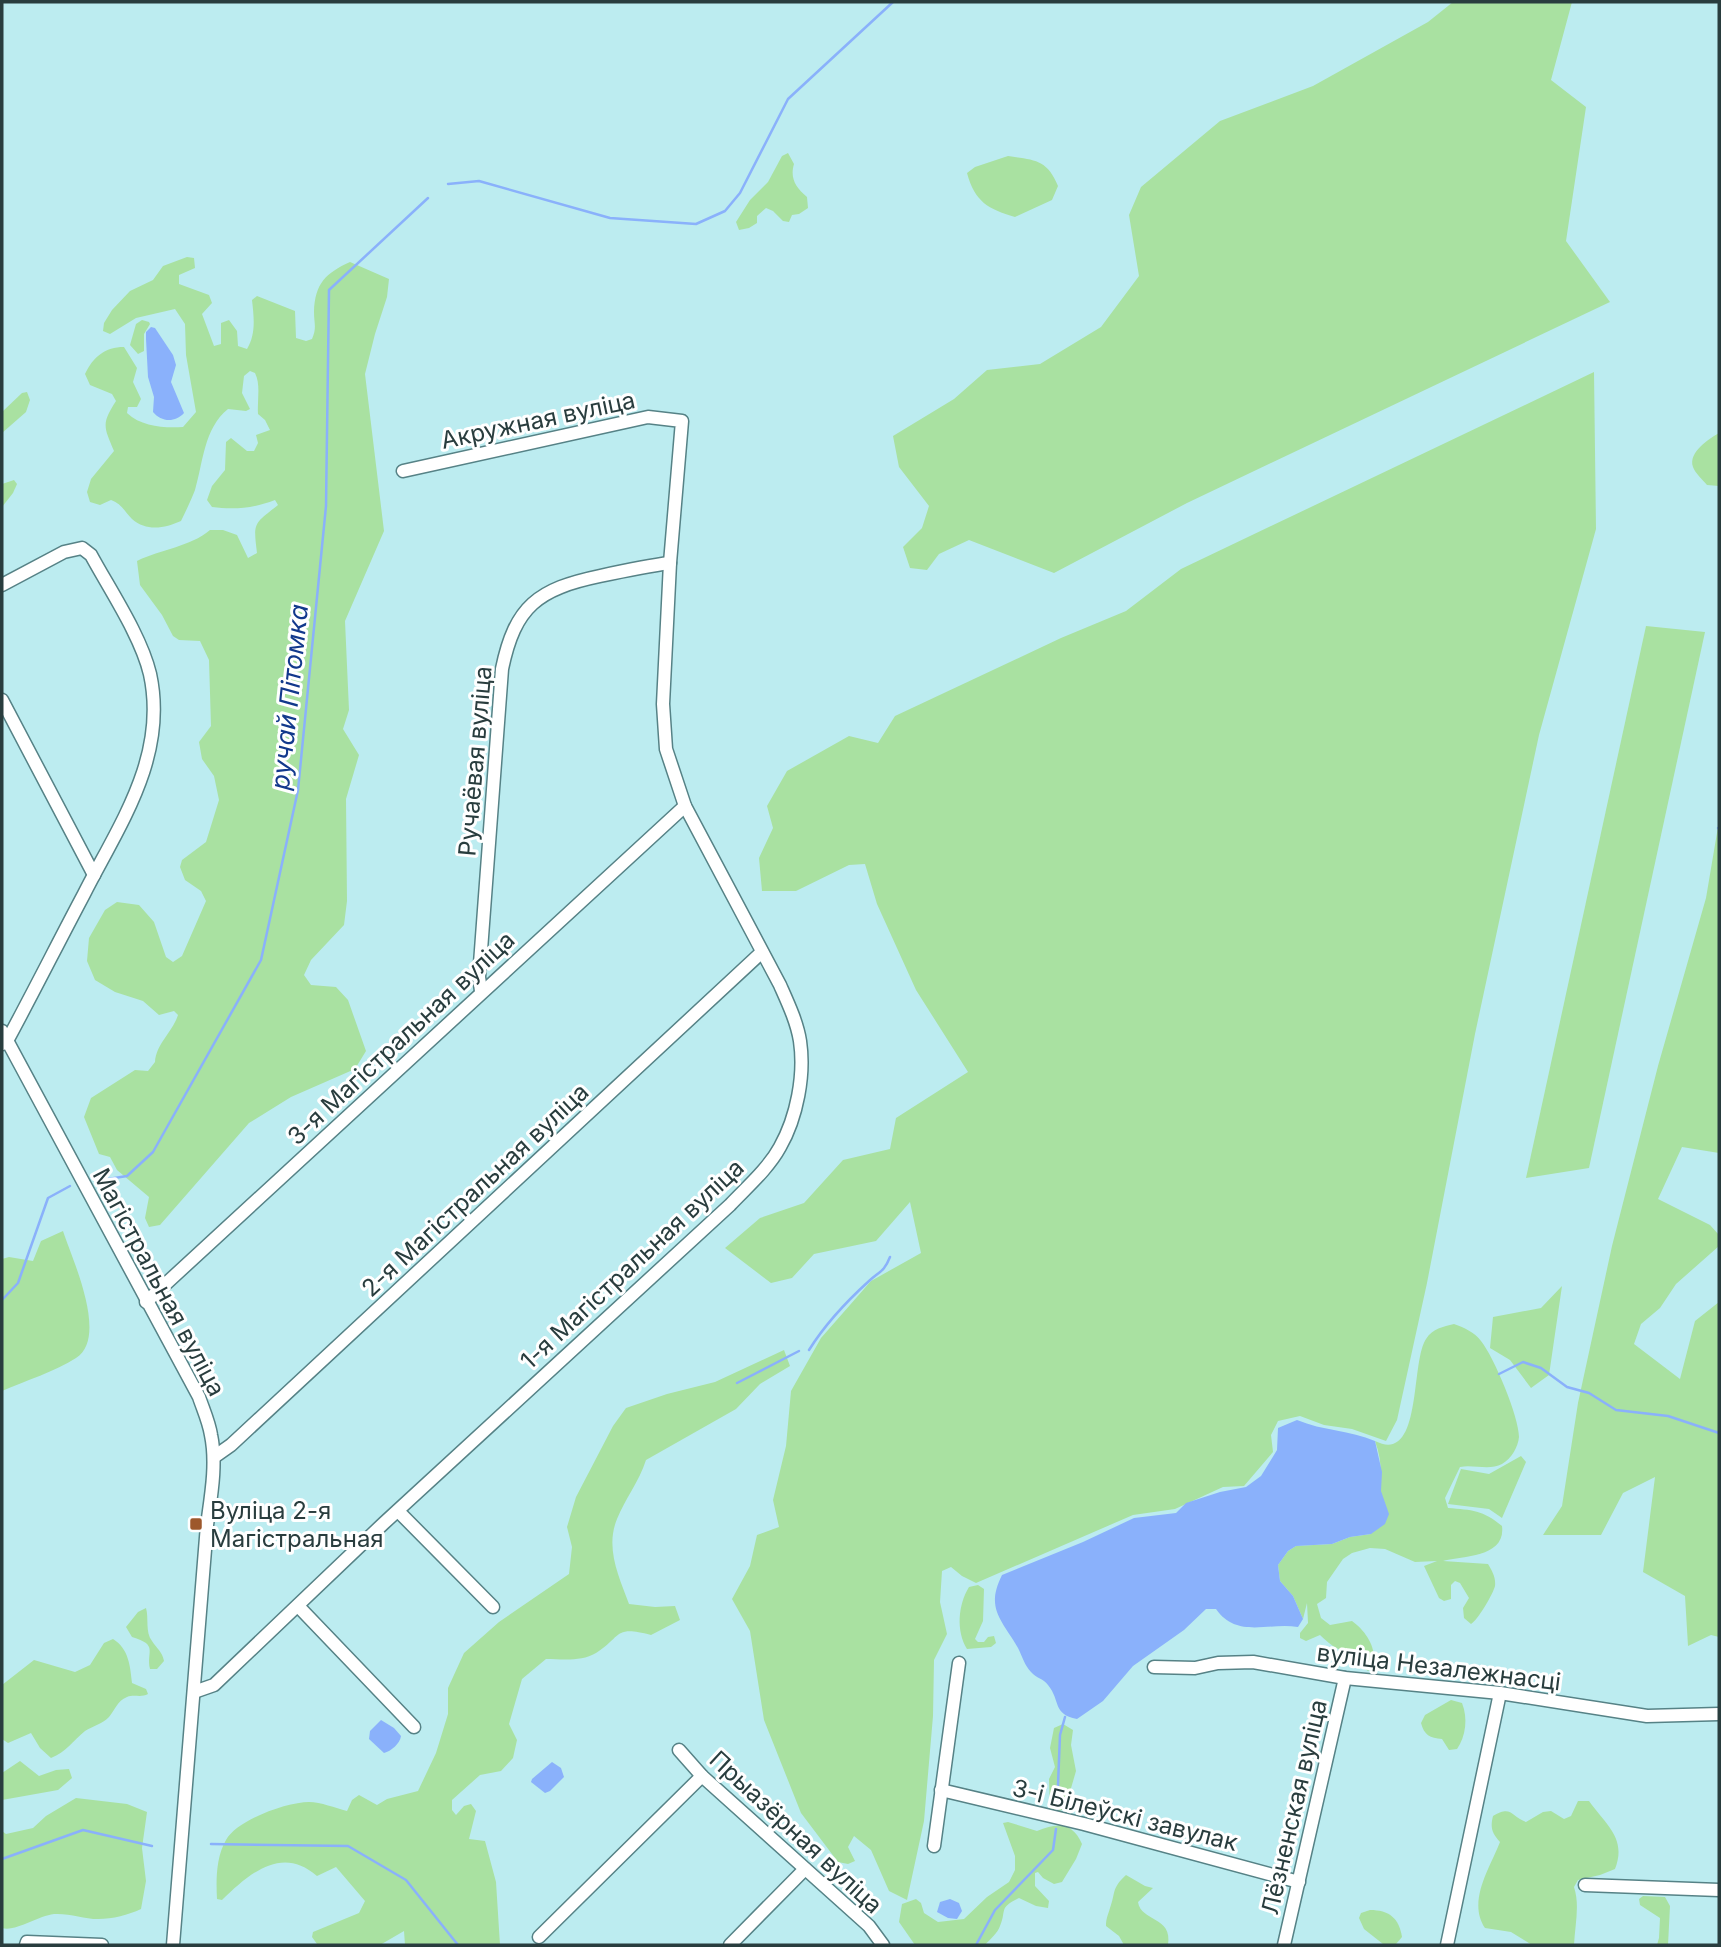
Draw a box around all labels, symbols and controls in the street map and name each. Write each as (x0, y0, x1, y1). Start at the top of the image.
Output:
street label: Акружная вуліца (438, 385, 638, 455)
water label: ручай Пітомка (264, 603, 314, 792)
street label: Ручаёвая вуліца (452, 665, 498, 857)
street label: 3-я Магістральная вуліца (282, 925, 520, 1151)
street label: 2-я Магістральная вуліца (356, 1077, 594, 1303)
street label: 1-я Магістральная вуліца (514, 1153, 750, 1375)
street label: Магістральная вуліца (87, 1163, 231, 1401)
place label: Вуліца 2-я Магістральная (210, 1496, 384, 1553)
marker: Вуліца 2-я Магістральная (188, 1516, 204, 1532)
street label: вуліца Незалежнасці (1315, 1638, 1563, 1696)
street label: Лёзненская вуліца (1255, 1697, 1333, 1917)
street label: Прыазёрная вуліца (704, 1745, 888, 1919)
street label: 3-і Білеўскі завулак (1009, 1773, 1241, 1857)

